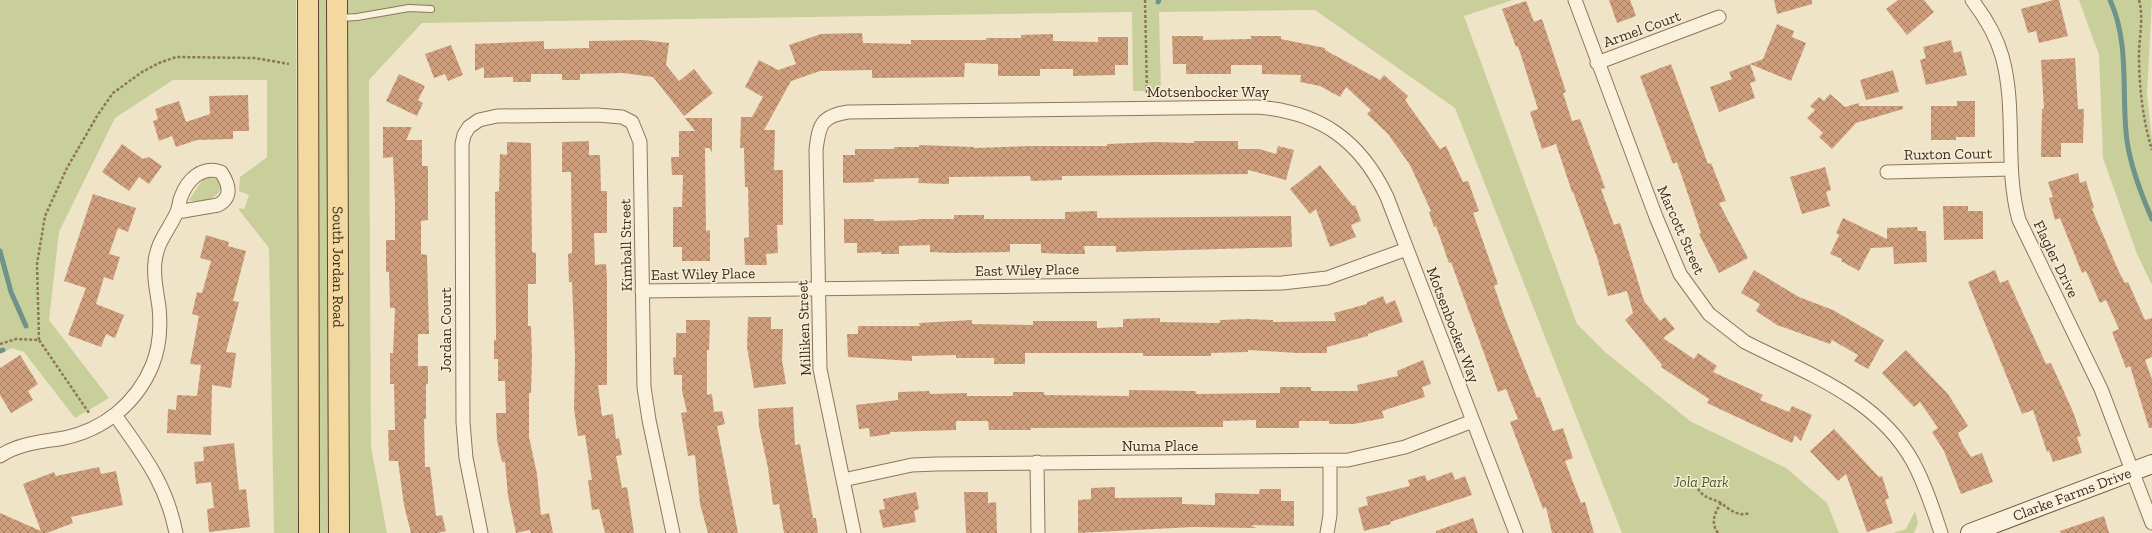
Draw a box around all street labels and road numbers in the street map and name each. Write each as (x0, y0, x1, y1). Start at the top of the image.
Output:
street label: Armel Court (1601, 7, 1684, 51)
street label: Motsenbocker Way (1147, 83, 1270, 101)
street label: Ruxton Court (1904, 144, 1993, 164)
street label: Marcott Street (1653, 183, 1709, 278)
street label: Kimball Street (616, 198, 636, 292)
street label: South Jordan Road (329, 206, 347, 328)
street label: Flagler Drive (2030, 217, 2082, 301)
street label: East Wiley Place (975, 260, 1079, 280)
street label: East Wiley Place (651, 264, 755, 284)
street label: Motsenbocker Way (1423, 265, 1483, 386)
street label: Milliken Street (793, 279, 815, 376)
street label: Jordan Court (437, 287, 455, 373)
street label: Numa Place (1122, 437, 1198, 455)
street label: Clarke Farms Drive (2010, 464, 2134, 525)

